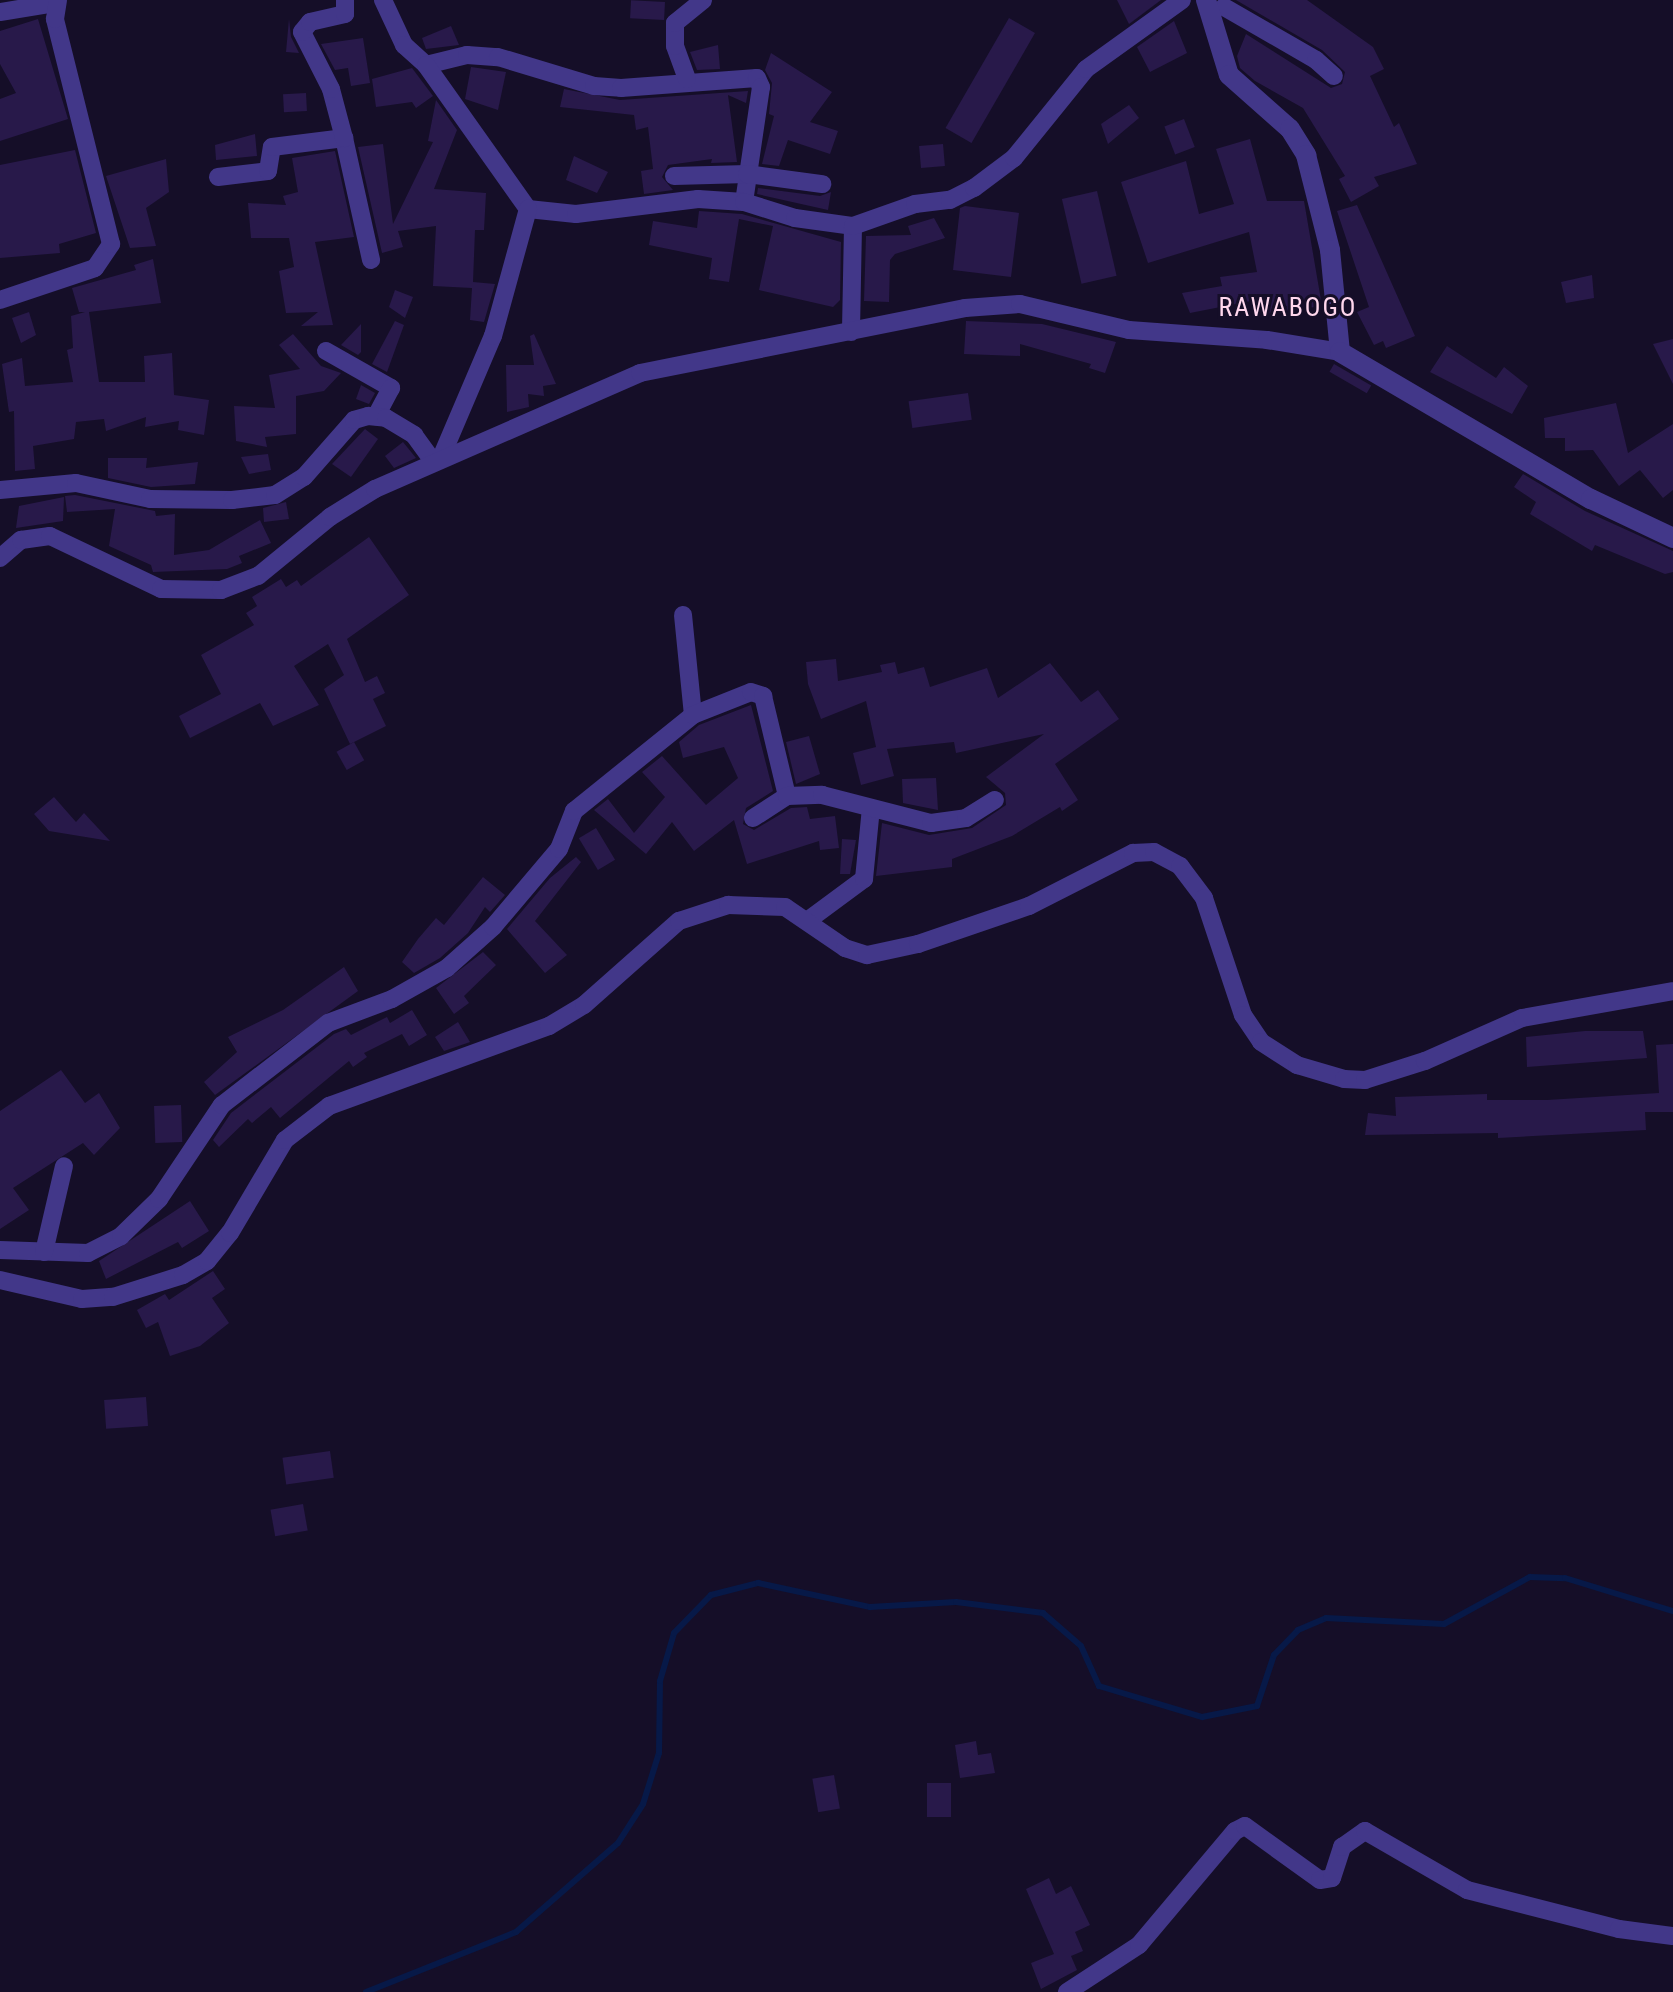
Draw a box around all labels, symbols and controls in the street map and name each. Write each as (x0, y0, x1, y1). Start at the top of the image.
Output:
district label: RAWABOGO (1219, 292, 1357, 324)

